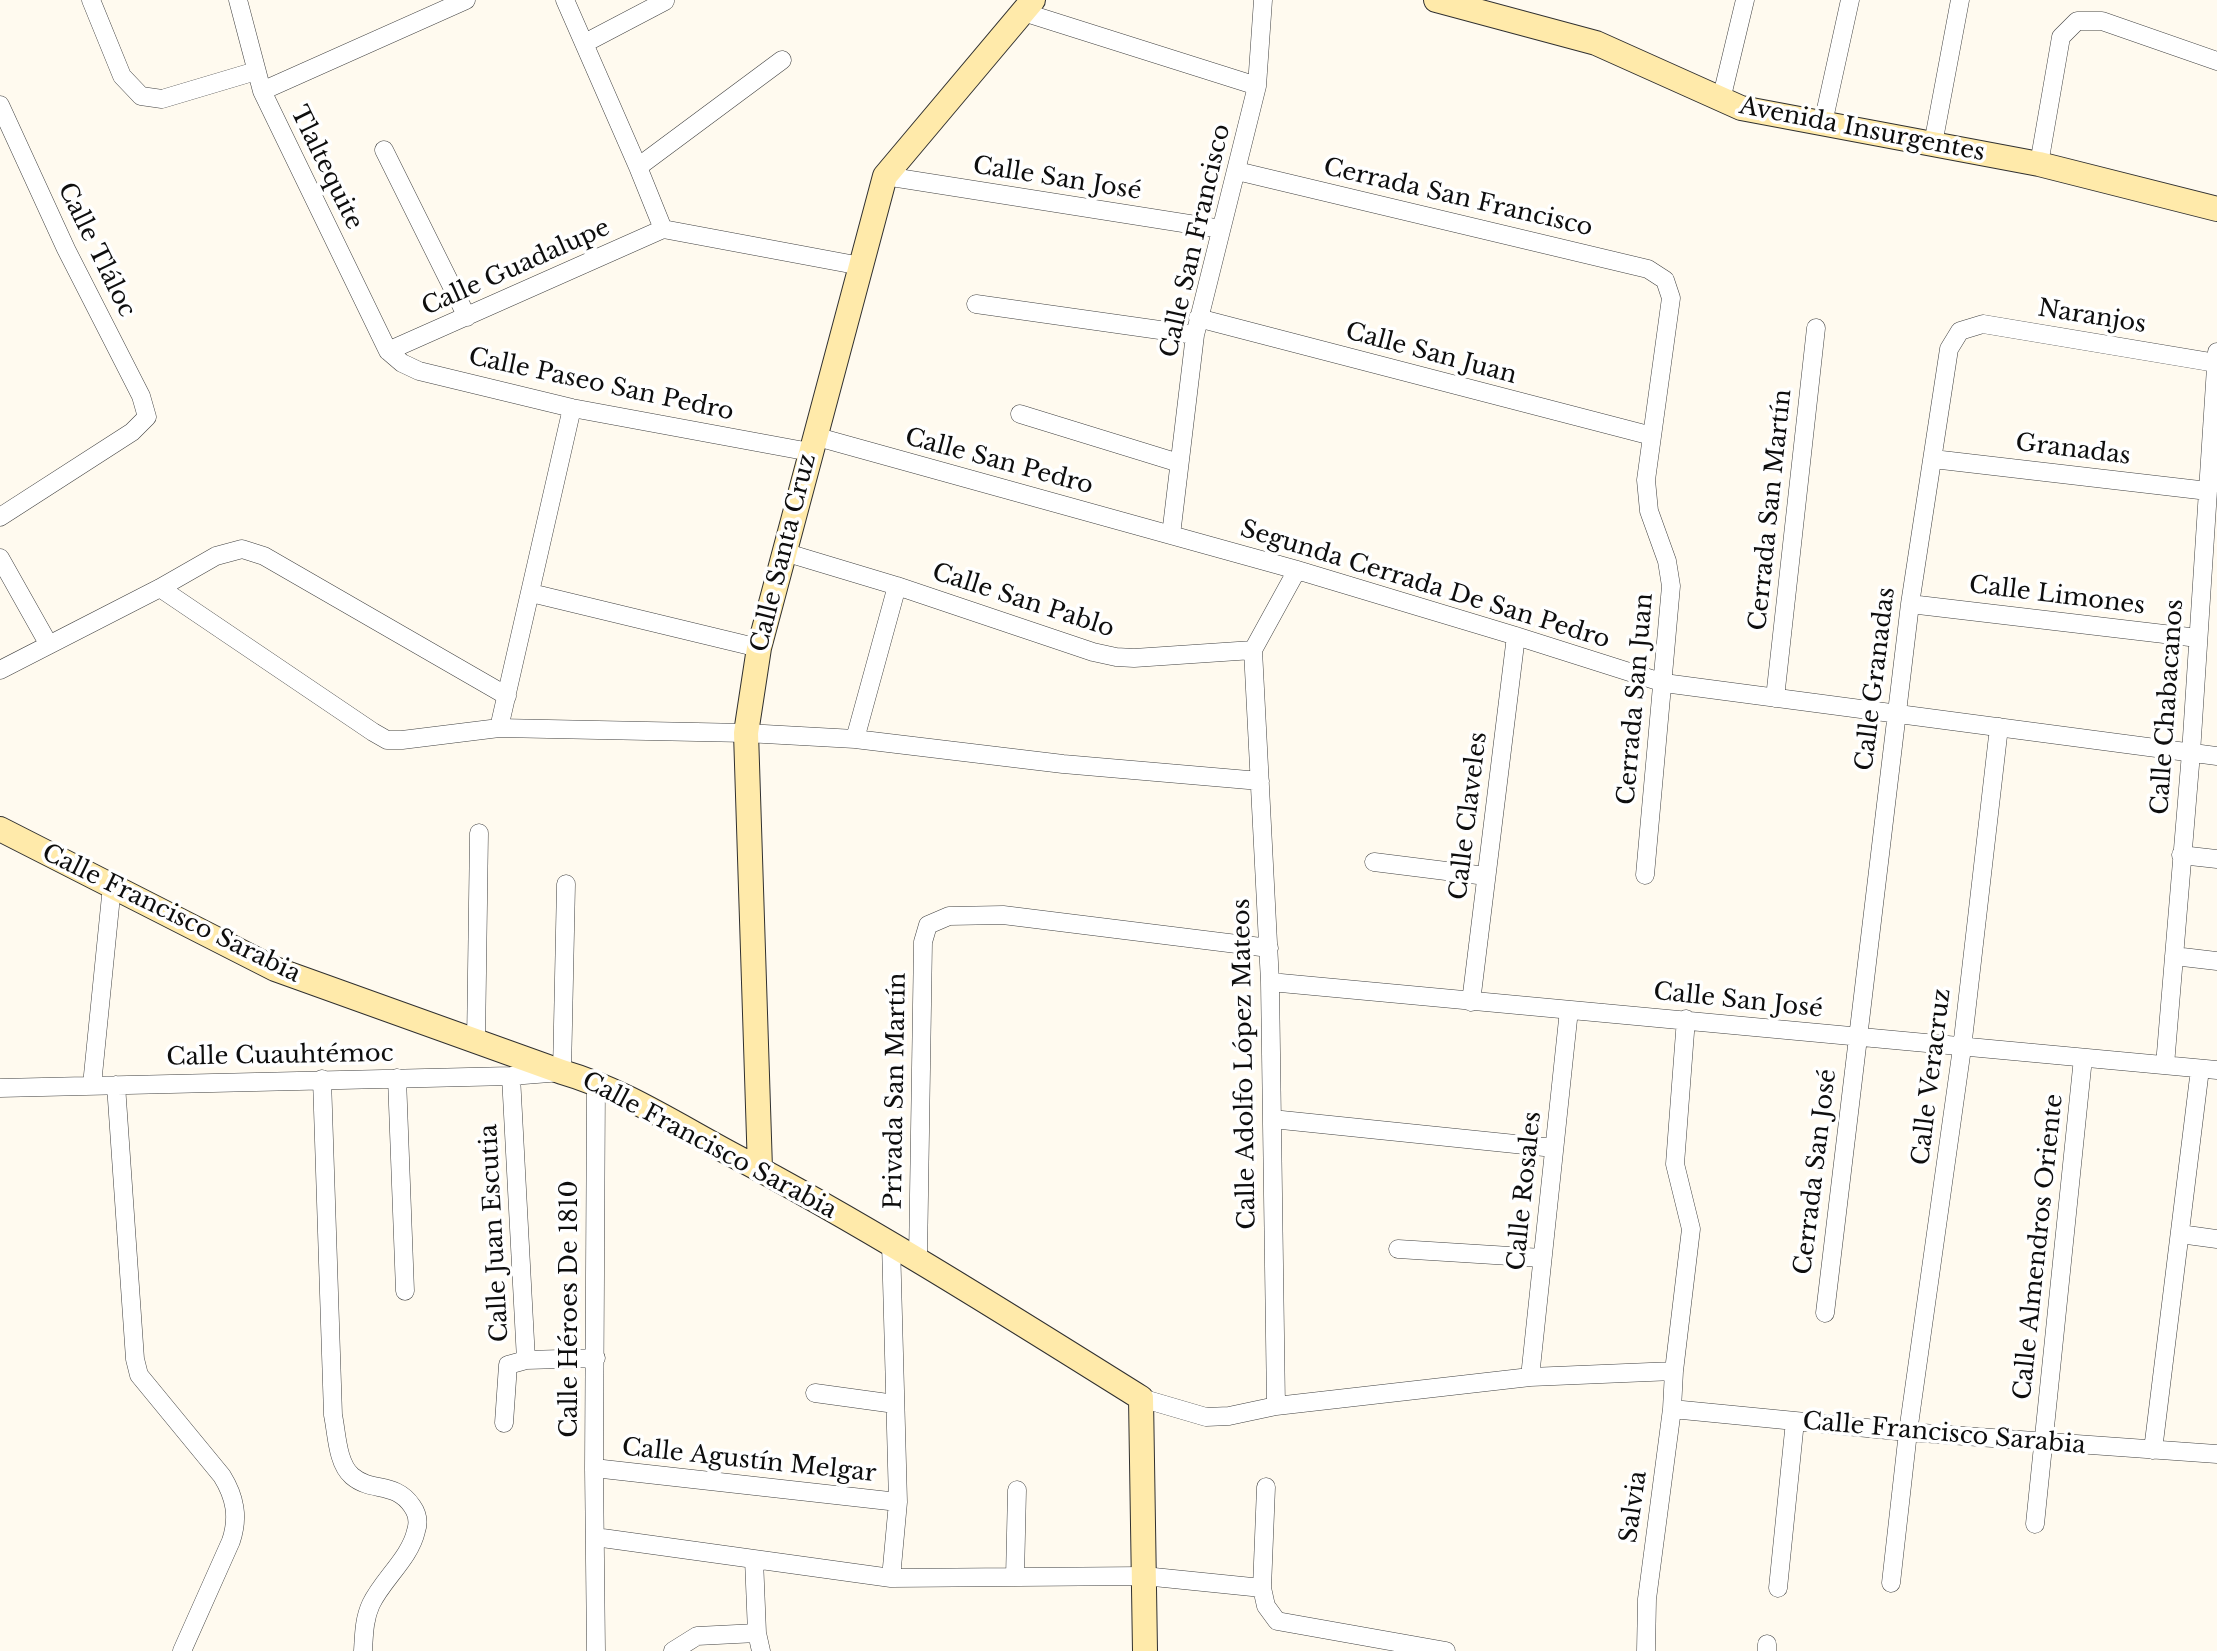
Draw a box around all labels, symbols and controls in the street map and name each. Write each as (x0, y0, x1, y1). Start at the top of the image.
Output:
street label: Avenida Insurgentes (1737, 92, 1987, 168)
street label: Tlaltequite (284, 102, 368, 234)
street label: Calle San Francisco (1155, 122, 1237, 360)
street label: Calle San José (971, 151, 1143, 207)
street label: Cerrada San Francisco (1321, 153, 1595, 243)
street label: Calle Tláloc (51, 178, 141, 322)
street label: Calle Guadalupe (418, 214, 614, 322)
street label: Naranjos (2036, 294, 2148, 340)
street label: Calle San Juan (1342, 317, 1520, 391)
street label: Calle Paseo San Pedro (466, 343, 736, 427)
street label: Cerrada San Martín (1744, 388, 1798, 632)
street label: Calle San Pedro (902, 423, 1096, 501)
street label: Granadas (2014, 429, 2132, 471)
street label: Calle Santa Cruz (745, 451, 823, 655)
street label: Segunda Cerrada De San Pedro (1237, 515, 1613, 655)
street label: Calle San Pablo (928, 558, 1118, 644)
street label: Calle Limones (1967, 571, 2147, 621)
street label: Calle Granadas (1850, 586, 1902, 772)
street label: Cerrada San Juan (1612, 592, 1660, 806)
street label: Calle Chabacanos (2146, 598, 2190, 816)
street label: Calle Claveles (1444, 730, 1494, 902)
street label: Calle Francisco Sarabia (37, 839, 305, 989)
street label: Calle Adolfo López Mateos (1228, 898, 1262, 1230)
street label: Privada San Martín (880, 972, 912, 1210)
street label: Calle San José (1652, 978, 1824, 1024)
street label: Calle Veracruz (1907, 987, 1957, 1167)
street label: Calle Cuauhtémoc (166, 1040, 394, 1072)
street label: Calle Francisco Sarabia (577, 1067, 841, 1225)
street label: Cerrada San José (1789, 1068, 1843, 1276)
street label: Calle Almendros Oriente (2009, 1093, 2069, 1401)
street label: Calle Rosales (1502, 1110, 1548, 1272)
street label: Calle Juan Escutia (475, 1123, 515, 1343)
street label: Calle Héroes De 1810 (556, 1180, 584, 1438)
street label: Calle Francisco Sarabia (1801, 1407, 2087, 1461)
street label: Calle Agustín Melgar (620, 1433, 878, 1489)
street label: Salvia (1615, 1469, 1653, 1545)

